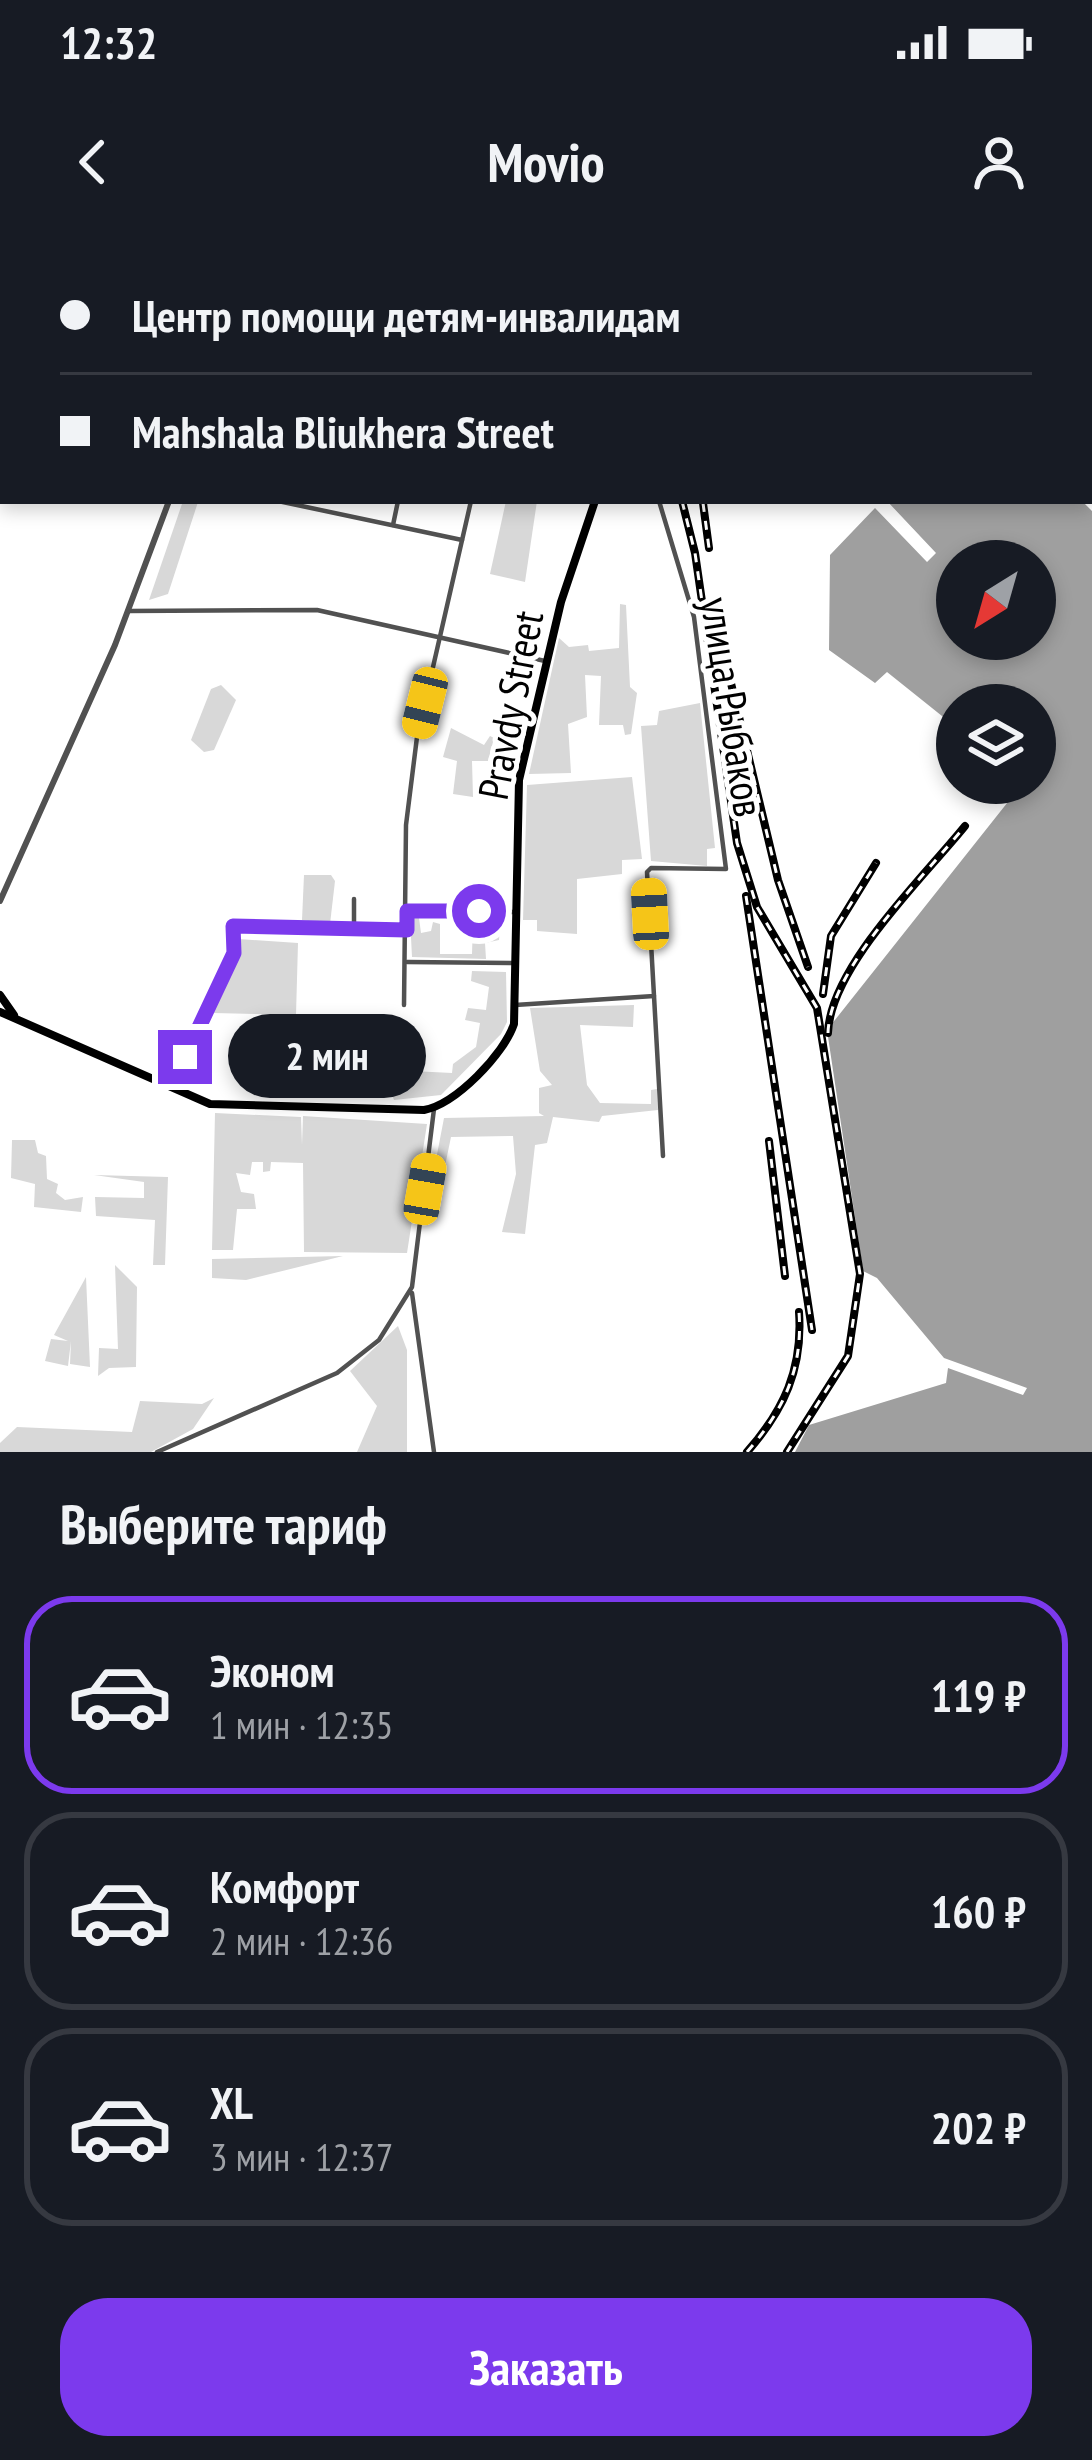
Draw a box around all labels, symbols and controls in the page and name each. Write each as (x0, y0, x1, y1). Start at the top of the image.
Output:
text: 12:32 (60, 13, 157, 71)
text: Movio (487, 127, 605, 197)
icon: back (60, 129, 126, 195)
icon: person (966, 129, 1032, 195)
text: Центр помощи детям-инвалидам (132, 286, 680, 344)
text: Mahshala Bliukhera Street (132, 402, 554, 460)
north arrow (936, 540, 1056, 660)
map controls (936, 540, 1056, 804)
street label: улица Рыбаков (689, 593, 777, 821)
street label: Pravdy Street (465, 606, 555, 804)
car (399, 664, 451, 742)
button: layers (936, 684, 1056, 804)
car (630, 877, 670, 951)
route start (452, 884, 506, 938)
callout: 2 мин (227, 1015, 425, 1099)
route end (158, 1030, 212, 1084)
text: 2 мин (285, 1030, 369, 1081)
car (401, 1150, 449, 1228)
text: Выберите тариф (60, 1489, 387, 1559)
icon: car (66, 1641, 174, 1749)
text: Эконом (210, 1641, 334, 1699)
text: 119 ₽ (931, 1666, 1026, 1724)
text: 1 мин · 12:35 (210, 1699, 393, 1750)
icon: car (66, 1857, 174, 1965)
text: Комфорт (210, 1857, 359, 1915)
text: 160 ₽ (931, 1882, 1026, 1940)
text: 2 мин · 12:36 (210, 1915, 393, 1966)
icon: car (66, 2073, 174, 2181)
text: XL (210, 2073, 253, 2131)
text: 202 ₽ (931, 2098, 1026, 2156)
text: 3 мин · 12:37 (210, 2131, 393, 2182)
button: Заказать (60, 2298, 1032, 2436)

